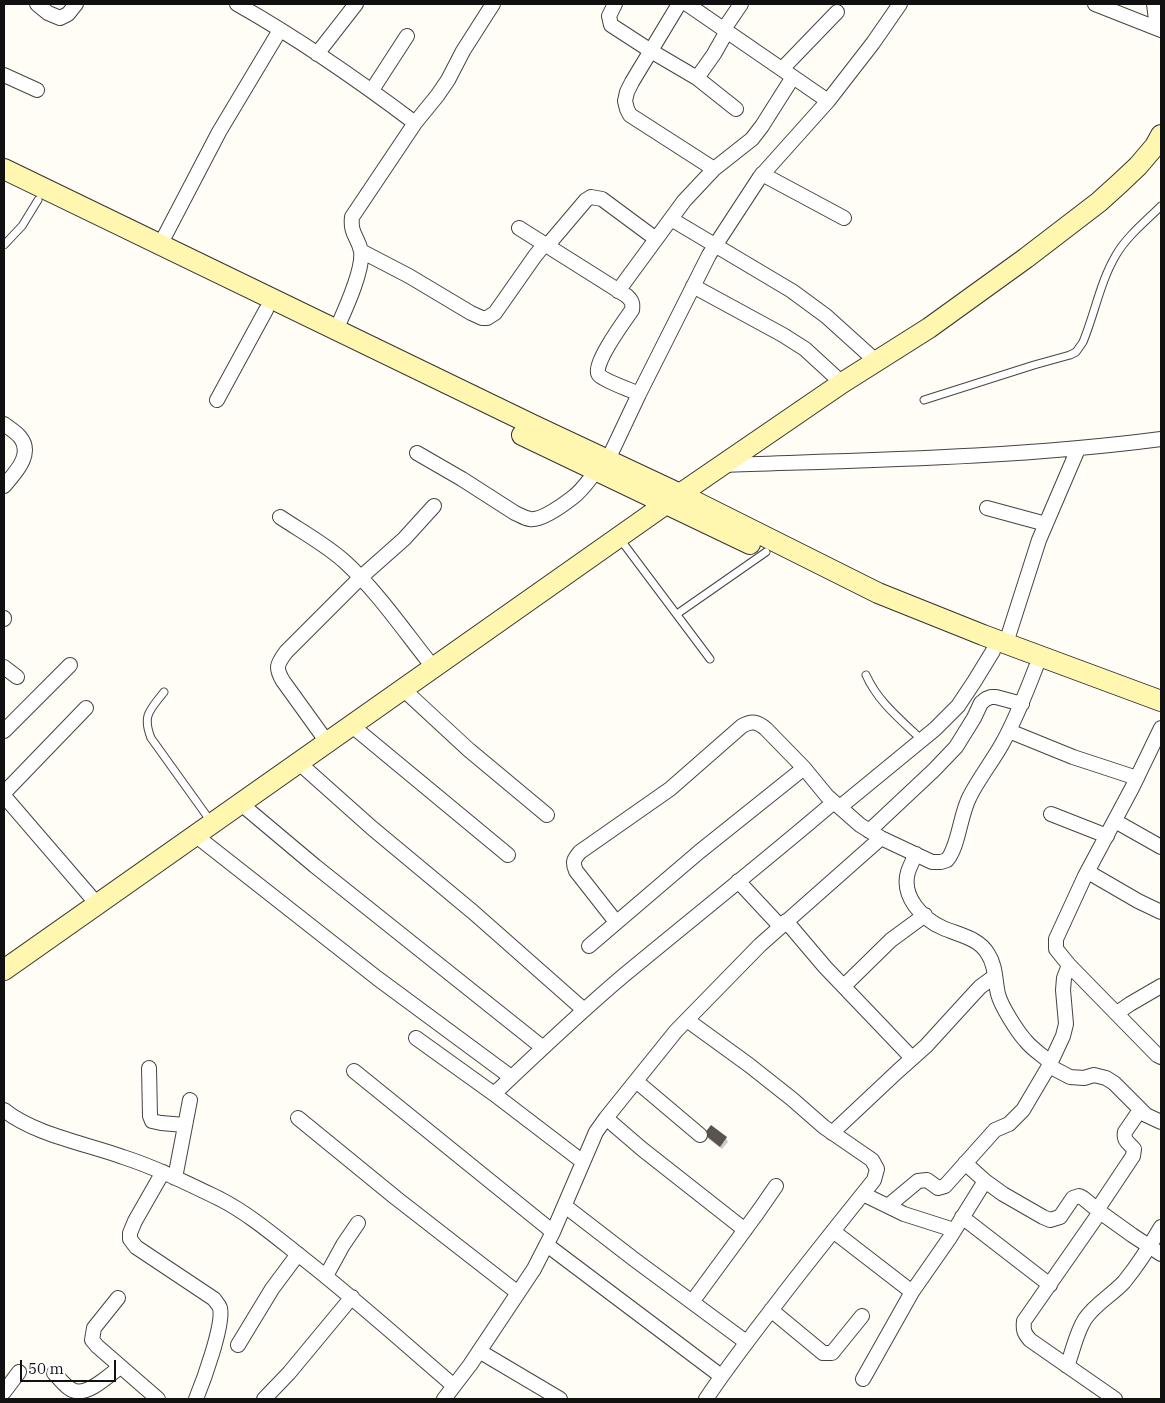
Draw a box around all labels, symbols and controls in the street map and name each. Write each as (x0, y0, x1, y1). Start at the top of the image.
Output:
scale bar (22, 1350, 119, 1382)
text: 50 m (28, 1359, 64, 1378)

